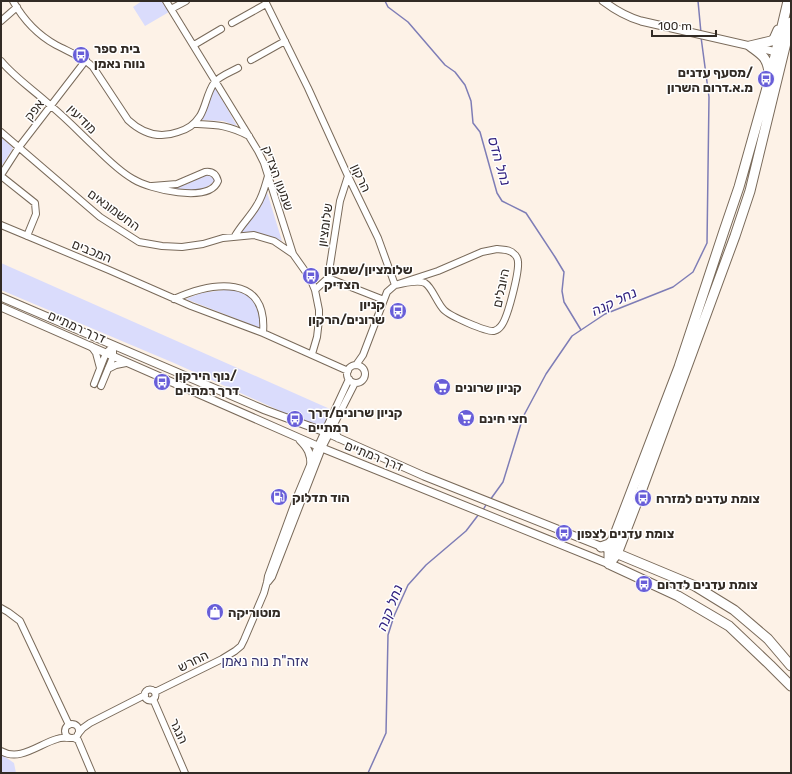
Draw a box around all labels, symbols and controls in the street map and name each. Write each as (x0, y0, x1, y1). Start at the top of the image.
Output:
scale bar (652, 12, 716, 38)
text: 100 m (658, 19, 692, 33)
place label: בית ספר נווה נאמן (94, 41, 145, 71)
bus stop icon: בית ספר נווה נאמן (71, 45, 91, 65)
place label: מסעף עדנים/ מ.א.דרום השרון (667, 65, 753, 95)
bus stop icon: מסעף עדנים/ מ.א.דרום השרון (756, 69, 776, 89)
street label: אפק (21, 96, 47, 124)
street label: מודיעין (64, 101, 100, 137)
water label: נחל הדס (484, 135, 514, 188)
street label: שמעון הצדיק (259, 144, 297, 212)
street label: הרקון (348, 161, 374, 195)
street label: החשמונאים (85, 186, 143, 234)
street label: שלומציון (315, 202, 335, 248)
street label: המכבים (70, 236, 114, 266)
place label: שלומציון/שמעון הצדיק (324, 262, 413, 292)
bus stop icon: שלומציון/שמעון הצדיק (301, 266, 321, 286)
street label: היובלים (490, 267, 512, 309)
water label: נחל קנה (589, 284, 640, 320)
place label: קניון שרונים/הרקון (308, 297, 385, 327)
bus stop icon: קניון שרונים/הרקון (388, 301, 408, 321)
street label: דרך רמתיים (46, 308, 108, 346)
place label: נוף הירקון/ דרך רמתיים (175, 368, 239, 398)
bus stop icon: נוף הירקון/ דרך רמתיים (152, 372, 172, 392)
supermarket icon: קניון שרונים (432, 377, 452, 397)
place label: קניון שרונים (455, 380, 522, 395)
place label: קניון שרונים/דרך רמתיים (308, 405, 403, 435)
supermarket icon: חצי חינם (456, 408, 476, 428)
bus stop icon: קניון שרונים/דרך רמתיים (285, 409, 305, 429)
place label: חצי חינם (479, 411, 528, 426)
street label: דרך רמתיים (343, 438, 405, 474)
fuel station icon: הוד תדלוק (269, 487, 289, 507)
bus stop icon: צומת עדנים למזרח (633, 488, 653, 508)
place label: הוד תדלוק (292, 490, 350, 505)
place label: צומת עדנים למזרח (656, 491, 760, 506)
bus stop icon: צומת עדנים לצפון (554, 523, 574, 543)
place label: צומת עדנים לצפון (577, 526, 674, 541)
bus stop icon: צומת עדנים לדרום (634, 574, 654, 594)
place label: צומת עדנים לדרום (657, 577, 758, 592)
water label: נחל קנה (373, 582, 407, 633)
shop icon: מוטוריקה (205, 602, 225, 622)
place label: מוטוריקה (228, 605, 281, 620)
street label: החרש (175, 647, 211, 675)
district label: אזה"ת נוה נאמן (221, 653, 309, 670)
street label: הנגר (167, 716, 191, 746)

